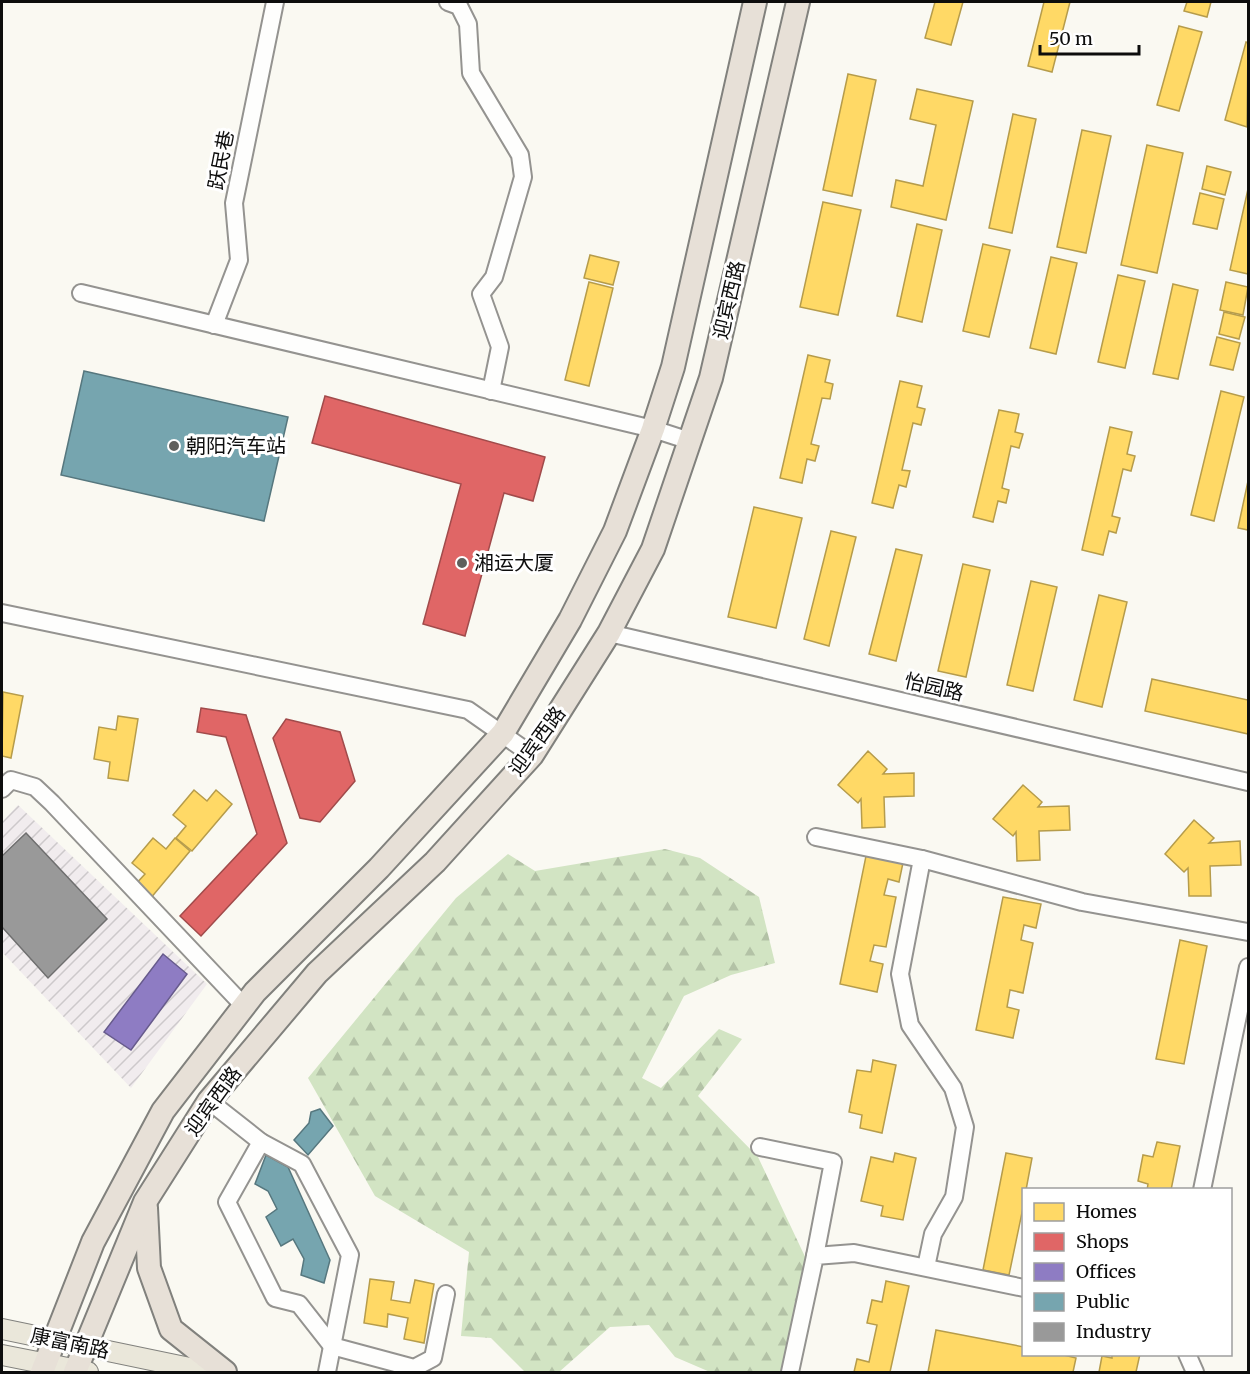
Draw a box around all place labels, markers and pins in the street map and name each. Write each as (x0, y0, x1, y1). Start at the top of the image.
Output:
place label: 朝阳汽车站 (186, 433, 286, 458)
marker: 朝阳汽车站 (167, 439, 181, 453)
place label: 湘运大厦 (474, 550, 554, 575)
marker: 湘运大厦 (455, 556, 469, 570)

